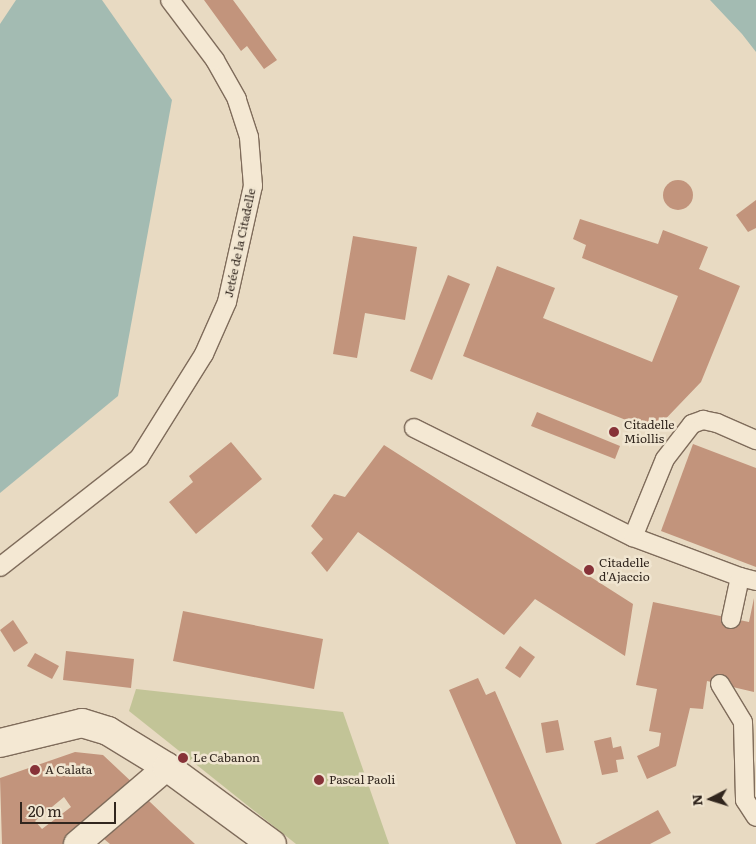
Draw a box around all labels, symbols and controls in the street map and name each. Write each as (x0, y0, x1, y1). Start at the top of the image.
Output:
street label: Jetée de la Citadelle (221, 187, 259, 299)
place label: Citadelle Miollis (624, 418, 675, 446)
marker: Citadelle Miollis (608, 426, 620, 438)
place label: Citadelle d'Ajaccio (599, 556, 650, 584)
marker: Citadelle d'Ajaccio (583, 564, 595, 576)
place label: Le Cabanon (193, 751, 260, 765)
marker: Le Cabanon (177, 752, 189, 764)
place label: A Calata (45, 763, 92, 777)
marker: A Calata (29, 764, 41, 776)
place label: Pascal Paoli (329, 773, 395, 787)
marker: Pascal Paoli (313, 774, 325, 786)
north arrow (686, 774, 736, 824)
scale bar (22, 792, 119, 824)
text: N (686, 794, 707, 807)
text: 20 m (28, 799, 62, 822)

